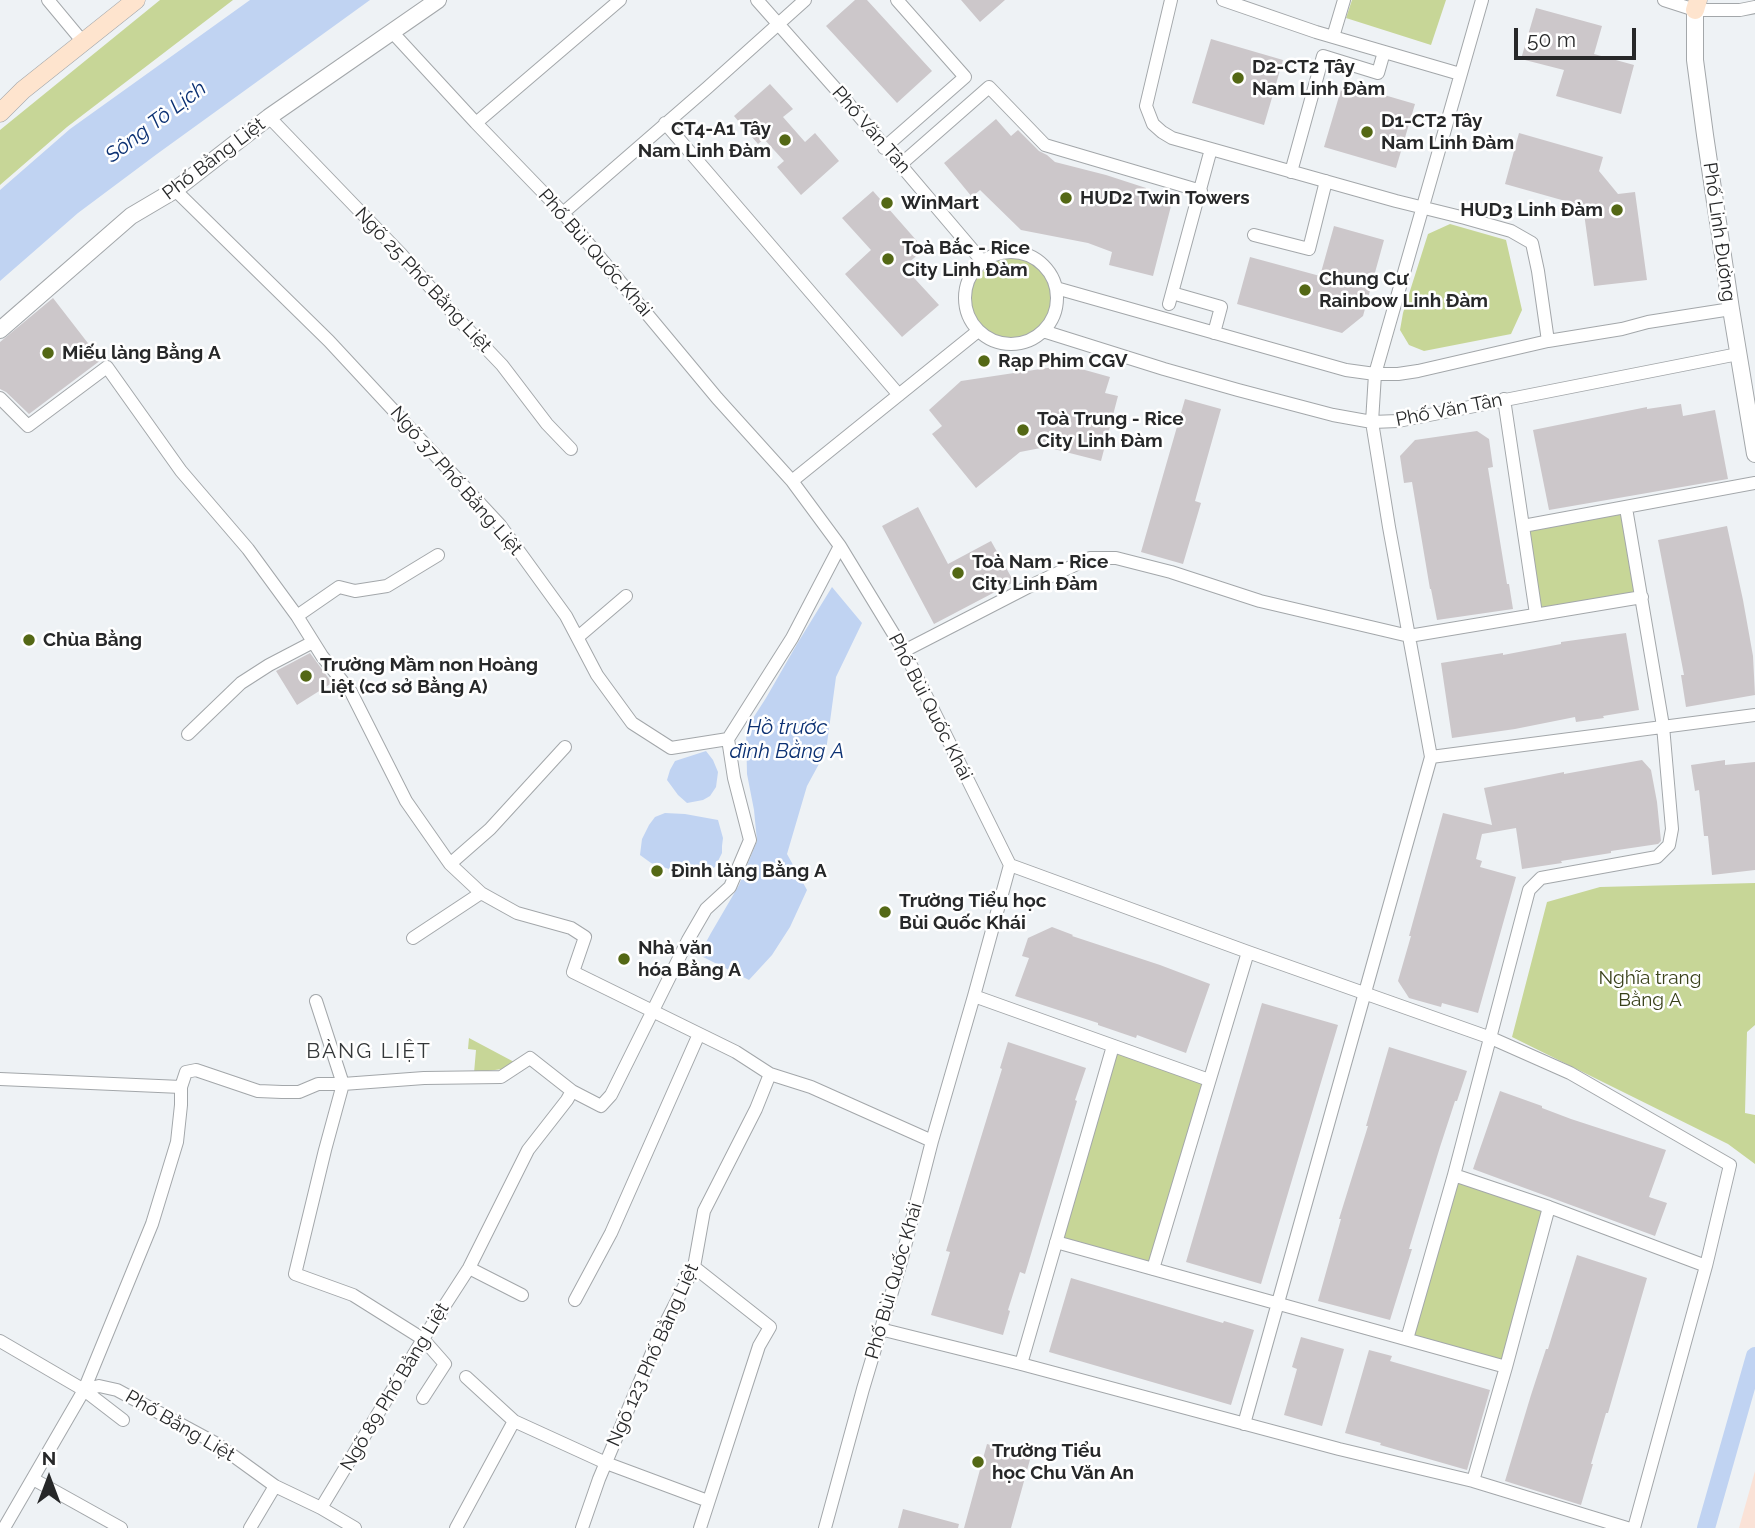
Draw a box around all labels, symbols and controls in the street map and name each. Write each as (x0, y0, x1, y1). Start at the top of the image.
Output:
scale bar (1517, 14, 1640, 58)
text: 50 m (1527, 27, 1576, 52)
place label: D2-CT2 Tây Nam Linh Đàm (1252, 56, 1385, 100)
marker: D2-CT2 Tây Nam Linh Đàm (1230, 70, 1246, 86)
water label: Sông Tô Lịch (100, 76, 212, 168)
street label: Phố Văn Tân (827, 82, 915, 178)
place label: D1-CT2 Tây Nam Linh Đàm (1381, 110, 1514, 154)
street label: Phố Bằng Liệt (158, 113, 270, 205)
place label: CT4-A1 Tây Nam Linh Đàm (638, 118, 771, 162)
marker: D1-CT2 Tây Nam Linh Đàm (1359, 124, 1375, 140)
marker: CT4-A1 Tây Nam Linh Đàm (777, 132, 793, 148)
street label: Phố Linh Đường (1698, 161, 1740, 303)
street label: Phố Bùi Quốc Khái (533, 184, 657, 322)
place label: HUD2 Twin Towers (1080, 187, 1250, 209)
marker: HUD2 Twin Towers (1058, 190, 1074, 206)
place label: WinMart (901, 192, 979, 214)
marker: WinMart (879, 195, 895, 211)
place label: HUD3 Linh Đàm (1460, 199, 1603, 221)
marker: HUD3 Linh Đàm (1609, 202, 1625, 218)
street label: Ngõ 25 Phố Bằng Liệt (350, 203, 496, 357)
place label: Toà Bắc - Rice City Linh Đàm (902, 237, 1030, 281)
marker: Toà Bắc - Rice City Linh Đàm (880, 251, 896, 267)
place label: Chung Cư Rainbow Linh Đàm (1319, 268, 1488, 312)
marker: Chung Cư Rainbow Linh Đàm (1297, 282, 1313, 298)
place label: Miếu làng Bằng A (62, 342, 221, 364)
marker: Miếu làng Bằng A (40, 345, 56, 361)
place label: Rạp Phim CGV (998, 350, 1128, 372)
marker: Rạp Phim CGV (976, 353, 992, 369)
street label: Phố Văn Tân (1394, 388, 1504, 432)
street label: Ngõ 37 Phố Bằng Liệt (385, 402, 527, 560)
place label: Toà Trung - Rice City Linh Đàm (1037, 408, 1184, 452)
marker: Toà Trung - Rice City Linh Đàm (1015, 422, 1031, 438)
place label: Toà Nam - Rice City Linh Đàm (972, 551, 1108, 595)
marker: Toà Nam - Rice City Linh Đàm (950, 565, 966, 581)
place label: Chùa Bằng (43, 629, 142, 651)
street label: Phố Bùi Quốc Khái (883, 630, 977, 784)
marker: Chùa Bằng (21, 632, 37, 648)
place label: Trường Mầm non Hoàng Liệt (cơ sở Bằng A) (320, 654, 538, 698)
marker: Trường Mầm non Hoàng Liệt (cơ sở Bằng A) (298, 668, 314, 684)
water label: Hồ trước đình Bằng A (730, 715, 844, 765)
place label: Đình làng Bằng A (671, 860, 827, 882)
marker: Đình làng Bằng A (649, 863, 665, 879)
place label: Trường Tiểu học Bùi Quốc Khái (899, 890, 1046, 934)
marker: Trường Tiểu học Bùi Quốc Khái (877, 904, 893, 920)
place label: Nhà văn hóa Bằng A (638, 937, 741, 981)
marker: Nhà văn hóa Bằng A (616, 951, 632, 967)
park label: Nghĩa trang Bằng A (1599, 967, 1701, 1011)
district label: BÀNG LIỆT (307, 1039, 431, 1065)
street label: Phố Bùi Quốc Khái (861, 1200, 927, 1362)
street label: Ngõ 123 Phố Bằng Liệt (602, 1260, 704, 1450)
street label: Ngõ 89 Phố Bằng Liệt (336, 1299, 454, 1475)
street label: Phố Bằng Liệt (121, 1386, 239, 1466)
place label: Trường Tiểu học Chu Văn An (992, 1440, 1134, 1484)
north arrow (14, 1444, 84, 1514)
text: N (42, 1447, 56, 1469)
marker: Trường Tiểu học Chu Văn An (970, 1454, 986, 1470)

